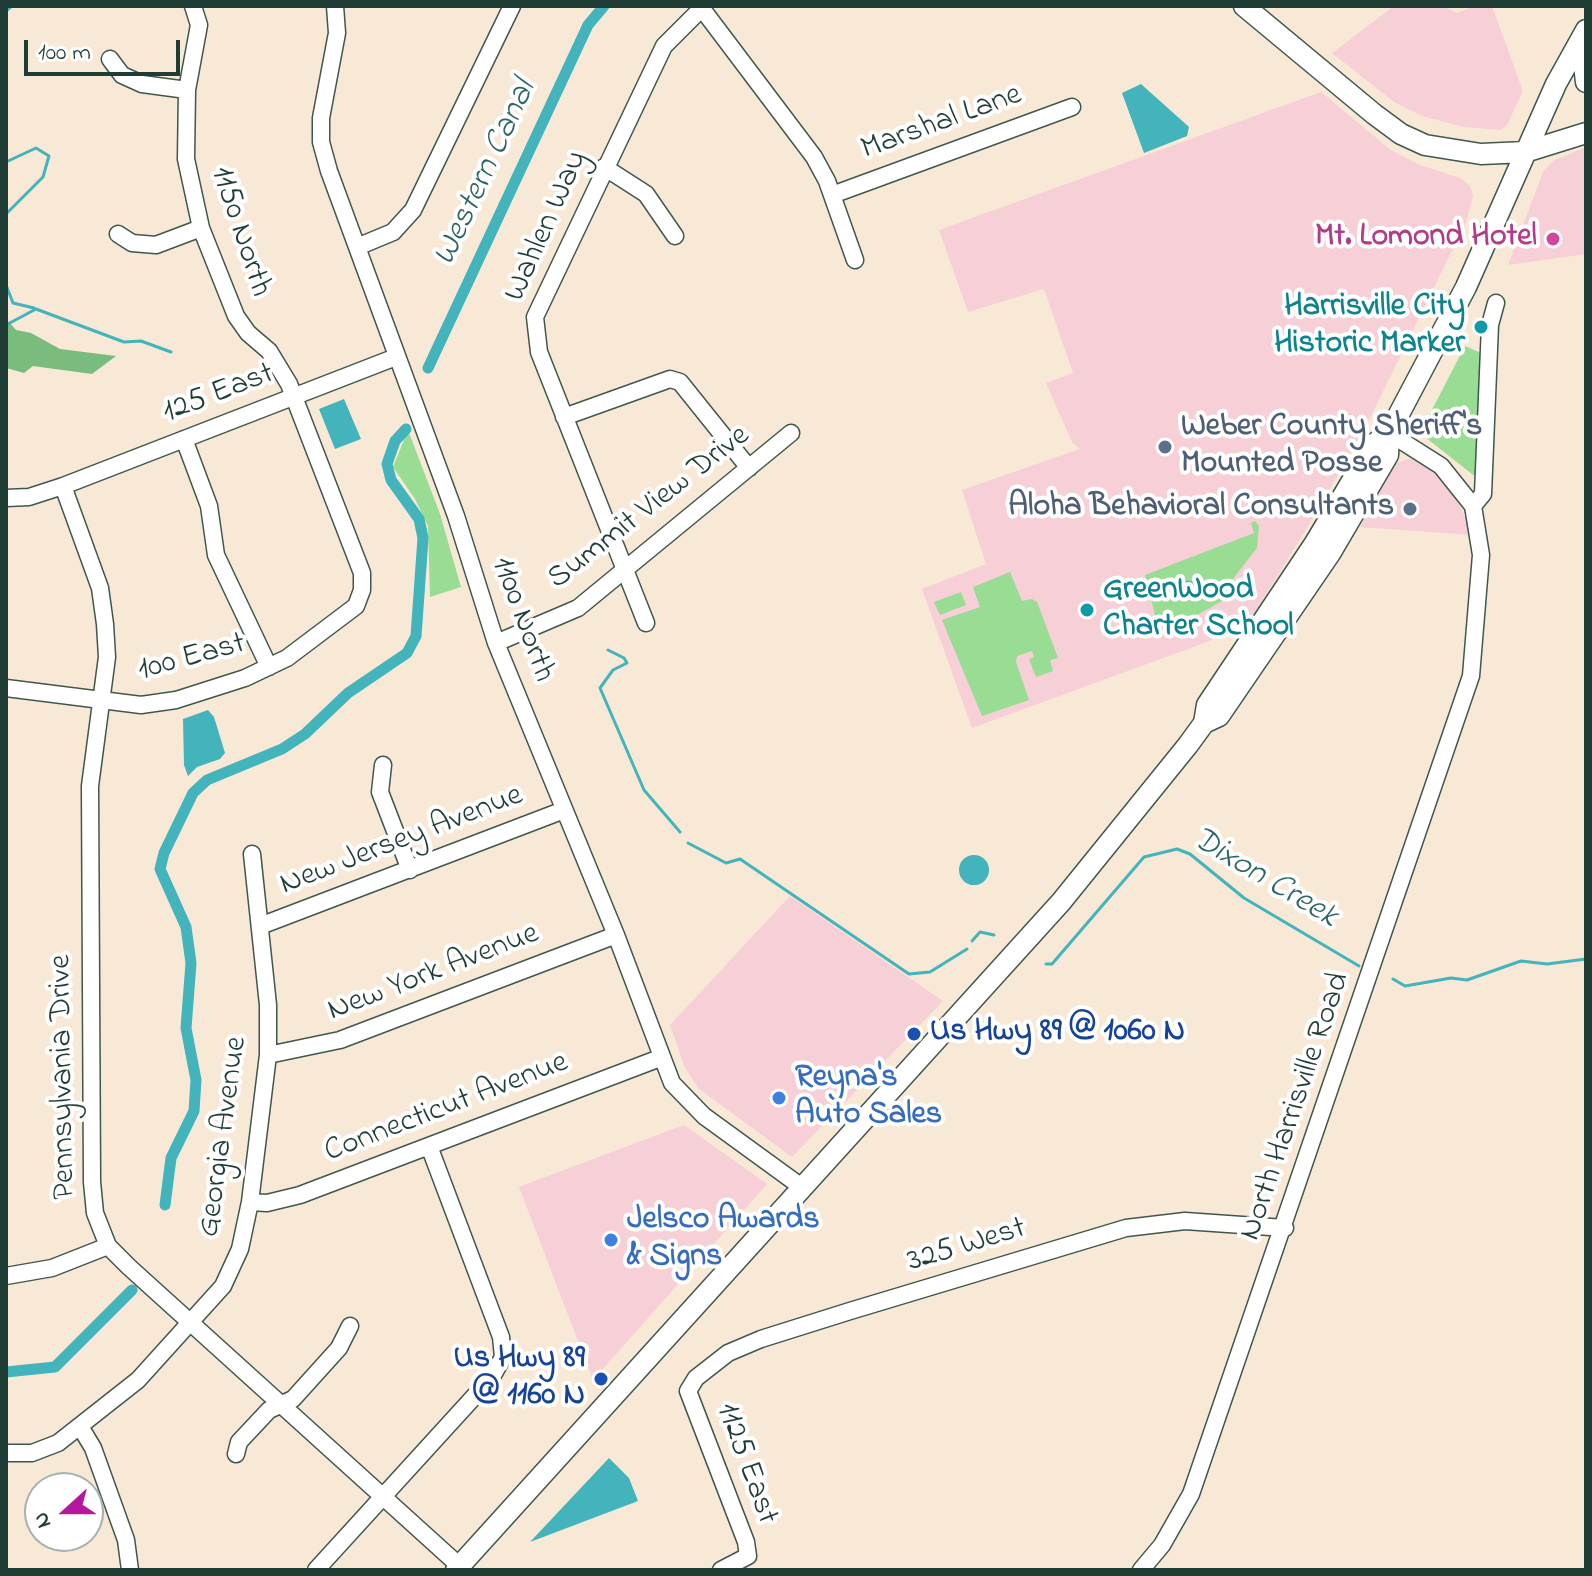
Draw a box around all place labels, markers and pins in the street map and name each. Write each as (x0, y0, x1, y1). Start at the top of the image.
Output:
place label: Mt. Lomond Hotel (1315, 220, 1537, 258)
marker: Mt. Lomond Hotel (1544, 230, 1562, 248)
place label: Harrisville City Historic Marker (1274, 290, 1465, 365)
marker: Harrisville City Historic Marker (1472, 318, 1490, 336)
place label: Weber County Sheriff's Mounted Posse (1181, 410, 1482, 485)
marker: Weber County Sheriff's Mounted Posse (1156, 438, 1174, 456)
place label: Aloha Behavioral Consultants (1008, 490, 1394, 528)
marker: Aloha Behavioral Consultants (1401, 500, 1419, 518)
place label: GreenWood Charter School (1103, 573, 1294, 648)
marker: GreenWood Charter School (1078, 601, 1096, 619)
place label: Us Hwy 89 @ 1060 N (930, 1015, 1185, 1053)
marker: Us Hwy 89 @ 1060 N (905, 1025, 923, 1043)
place label: Reyna's Auto Sales (795, 1061, 942, 1136)
marker: Reyna's Auto Sales (770, 1089, 788, 1107)
place label: Jelsco Awards & Signs (627, 1203, 820, 1278)
marker: Jelsco Awards & Signs (602, 1231, 620, 1249)
place label: Us Hwy 89 @ 1160 N (453, 1342, 585, 1417)
marker: Us Hwy 89 @ 1160 N (592, 1370, 610, 1388)

